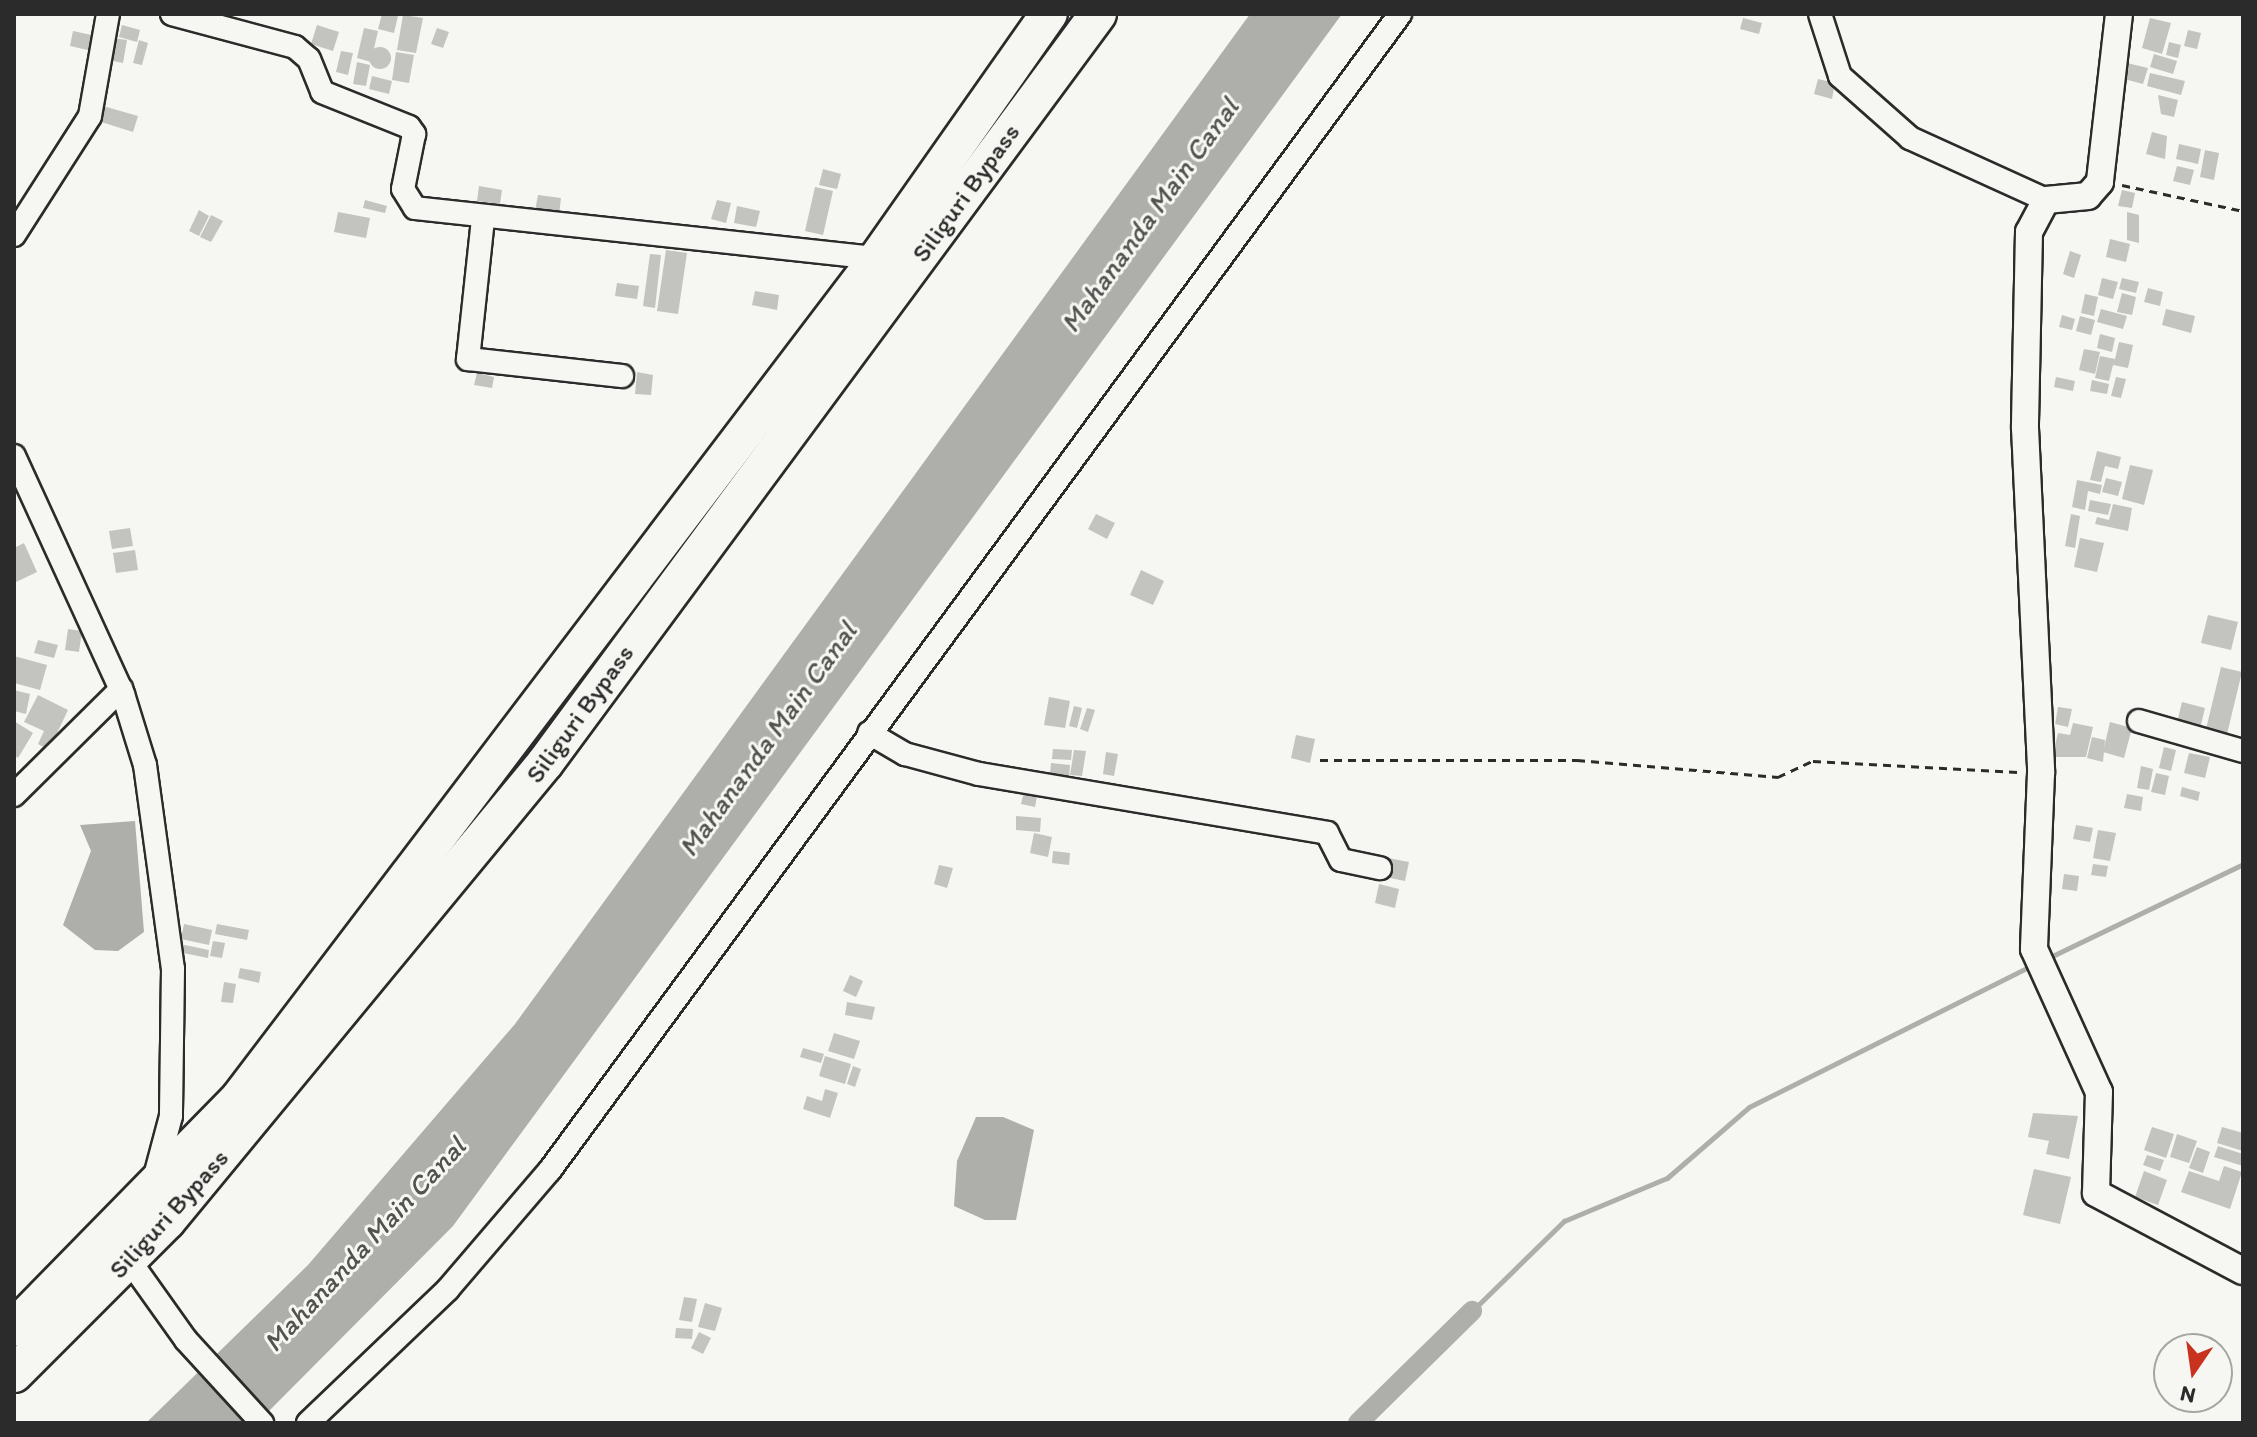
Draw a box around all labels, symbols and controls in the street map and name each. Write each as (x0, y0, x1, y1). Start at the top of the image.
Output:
water label: Mahananda Main Canal (1052, 91, 1246, 339)
street label: Siliguri Bypass (905, 117, 1027, 269)
water label: Mahananda Main Canal (670, 615, 864, 863)
street label: Siliguri Bypass (519, 638, 641, 790)
water label: Mahananda Main Canal (255, 1129, 473, 1359)
street label: Siliguri Bypass (102, 1143, 236, 1285)
north arrow (2153, 1333, 2233, 1413)
text: N (2178, 1380, 2198, 1410)

